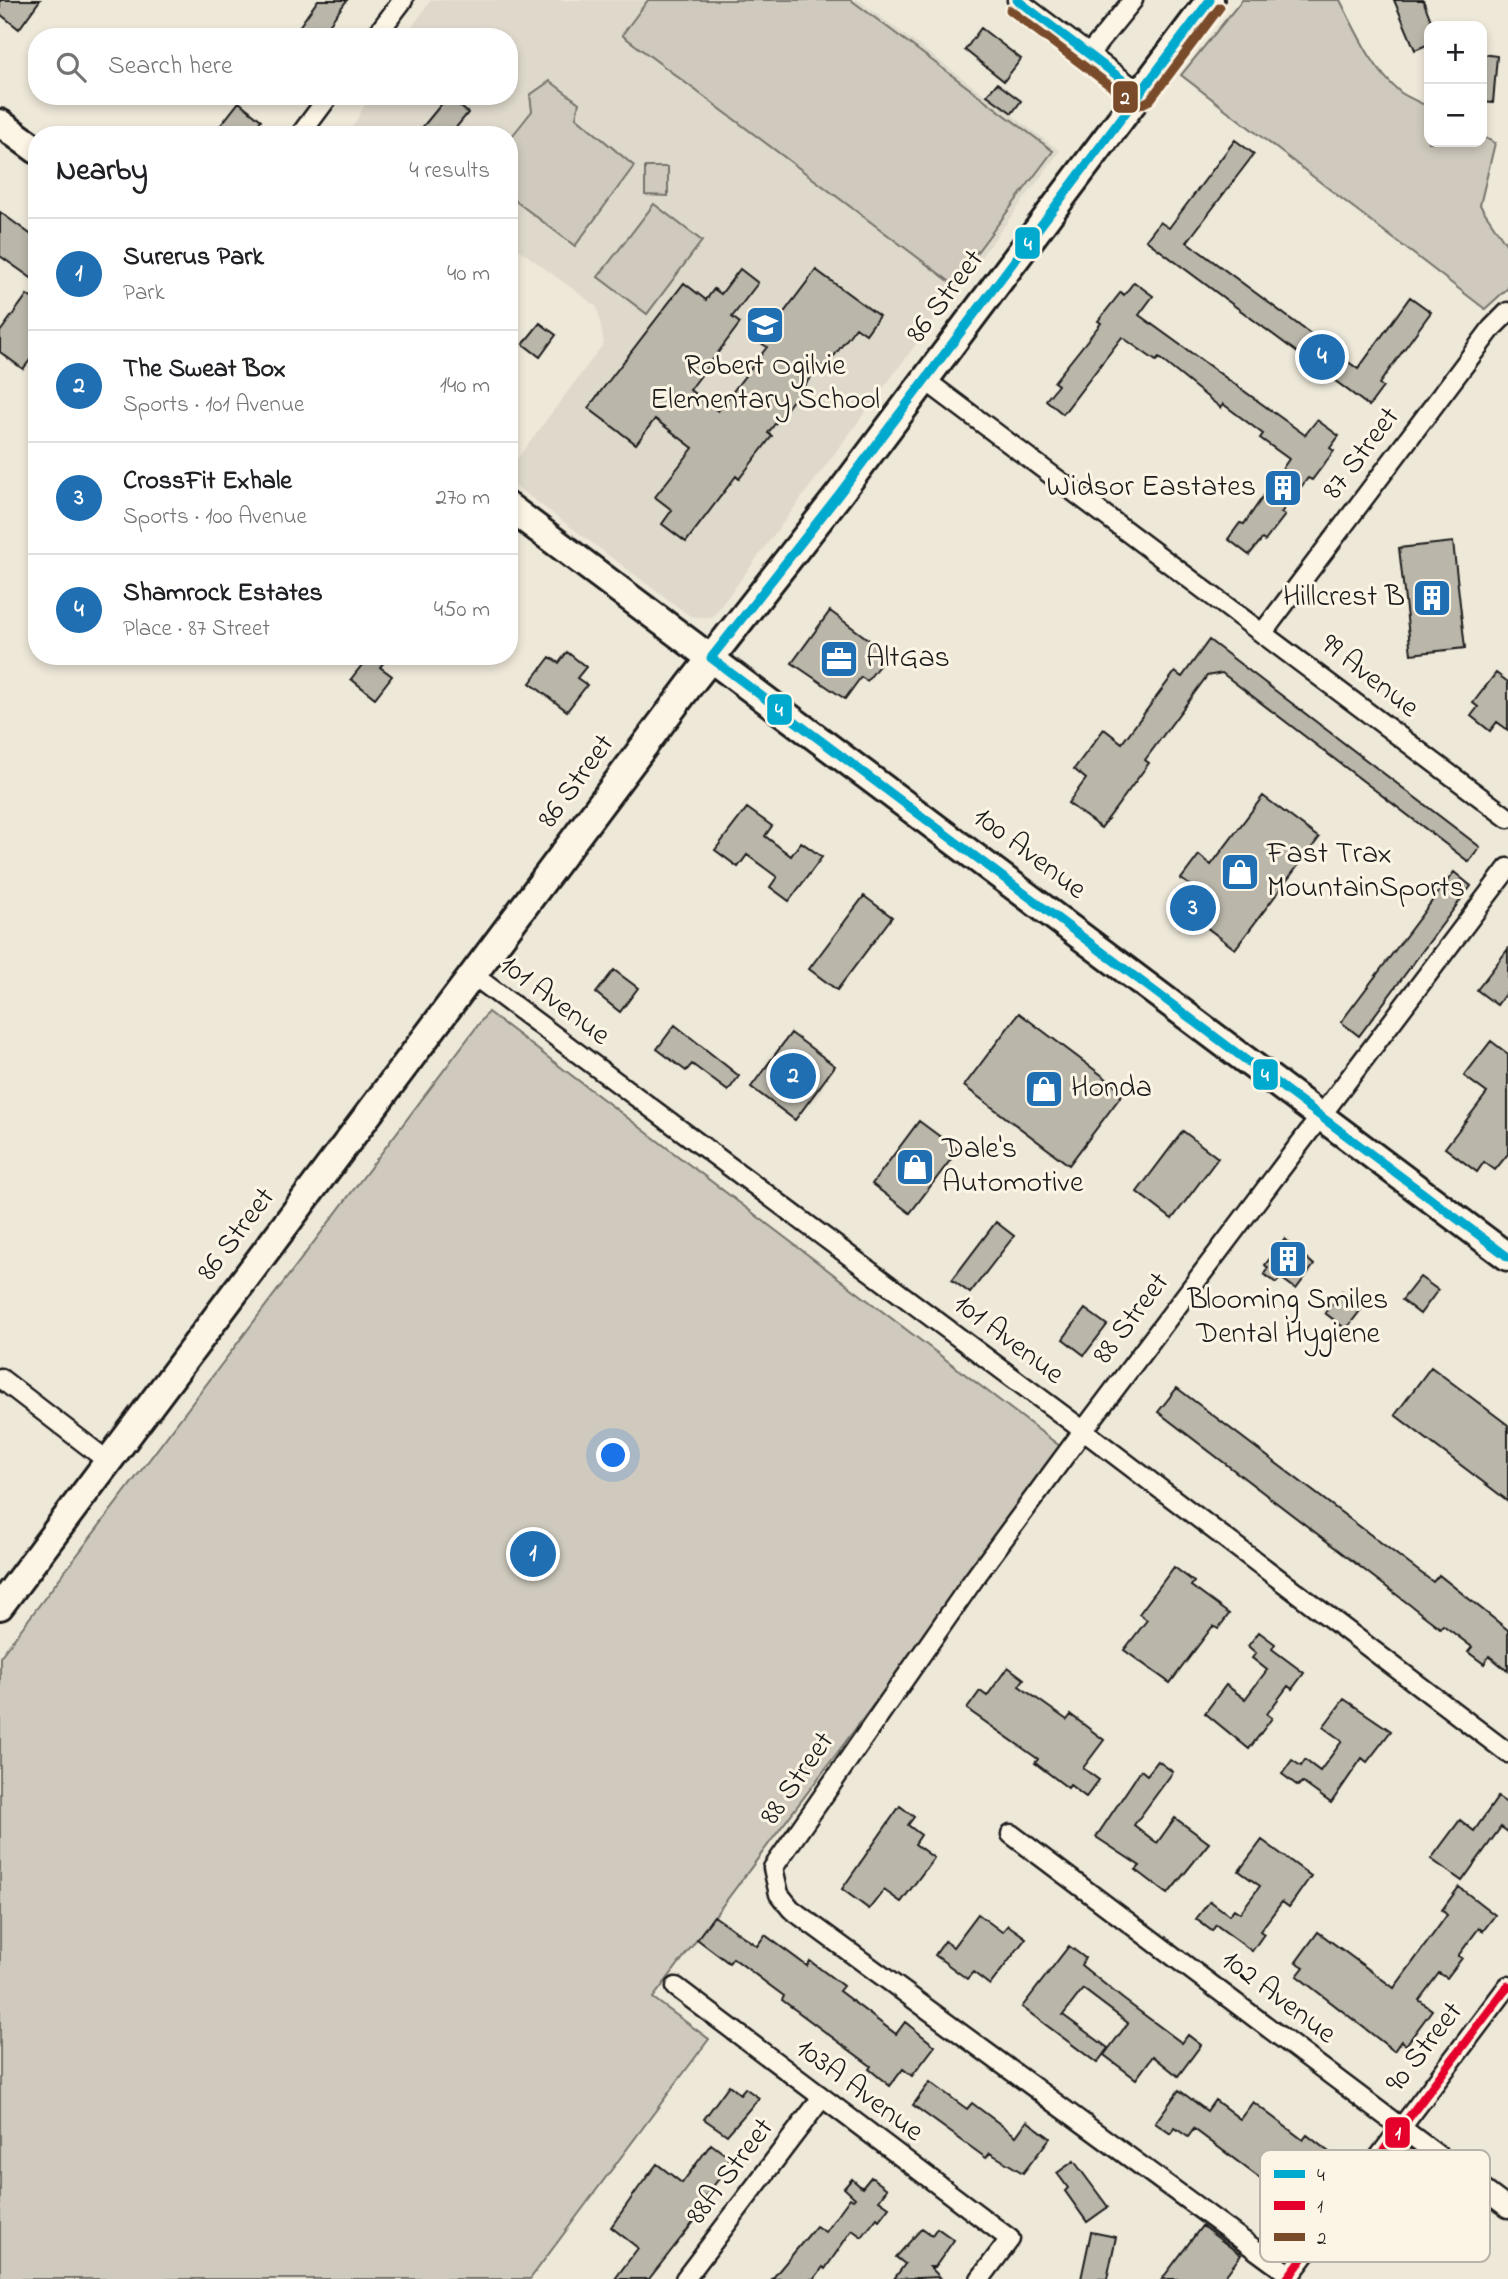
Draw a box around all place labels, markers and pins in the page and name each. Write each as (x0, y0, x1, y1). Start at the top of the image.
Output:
school or university icon: Robert Ogilvie Elementary School (744, 304, 786, 346)
pin: 4 (1299, 331, 1345, 383)
place label: Robert Ogilvie Elementary School (650, 345, 880, 423)
place label: Widsor Eastates (1047, 466, 1256, 510)
building icon: Widsor Eastates (1262, 467, 1304, 509)
place label: Hillcrest B (1283, 576, 1405, 620)
building icon: Hillcrest B (1411, 577, 1453, 619)
place label: AltGas (866, 637, 950, 681)
office icon: AltGas (818, 638, 860, 680)
place label: Fast Trax MountainSports (1266, 833, 1465, 911)
shop icon: Fast Trax MountainSports (1219, 851, 1261, 893)
pin: 3 (1170, 882, 1216, 934)
pin: 2 (770, 1050, 816, 1102)
place label: Honda (1071, 1067, 1152, 1111)
shop icon: Honda (1023, 1068, 1065, 1110)
place label: Dale's Automotive (941, 1128, 1084, 1206)
shop icon: Dale's Automotive (894, 1146, 936, 1188)
building icon: Blooming Smiles Dental Hygiene (1267, 1238, 1309, 1280)
place label: Blooming Smiles Dental Hygiene (1187, 1279, 1388, 1357)
pin: 1 (510, 1528, 556, 1580)

